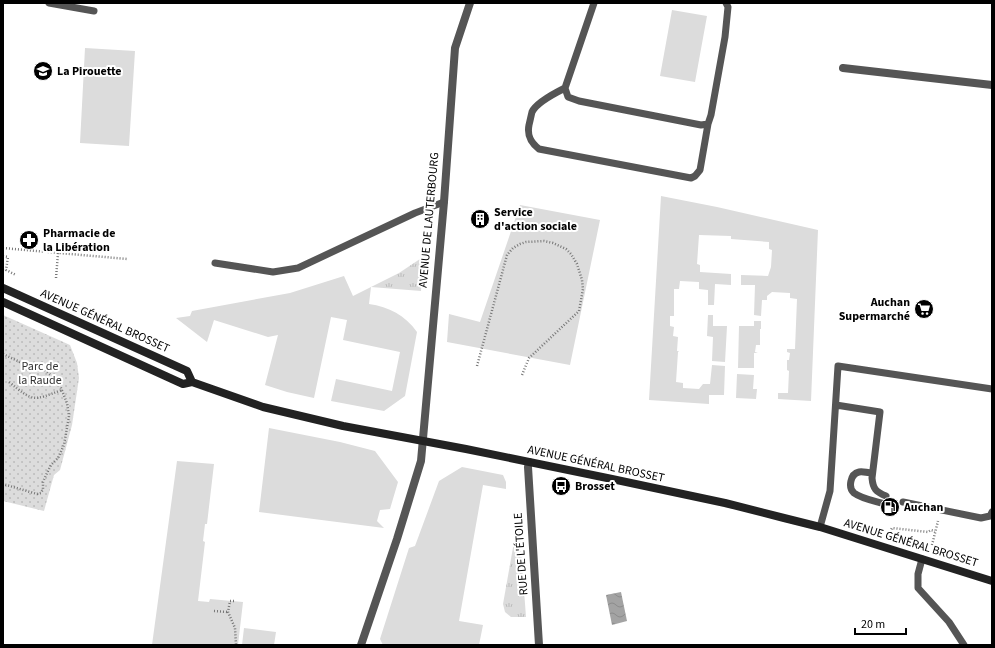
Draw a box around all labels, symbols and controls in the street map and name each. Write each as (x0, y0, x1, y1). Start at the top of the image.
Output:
school or university icon: La Pirouette (32, 60, 54, 82)
place label: La Pirouette (57, 63, 122, 80)
street label: AVENUE DE LAUTERBOURG (415, 152, 443, 288)
place label: Service d'action sociale (494, 204, 577, 235)
building icon: Service d'action sociale (469, 208, 491, 230)
place label: Pharmacie de la Libération (43, 225, 115, 256)
pharmacy icon: Pharmacie de la Libération (18, 229, 40, 251)
street label: AVENUE GÉNÉRAL BROSSET (38, 285, 173, 357)
place label: Auchan Supermarché (839, 294, 910, 325)
supermarket icon: Auchan Supermarché (913, 298, 935, 320)
park label: Parc de la Raude (18, 358, 62, 389)
street label: AVENUE GÉNÉRAL BROSSET (526, 441, 667, 487)
bus stop icon: Brosset (550, 475, 572, 497)
place label: Brosset (575, 478, 615, 495)
fuel station icon: Auchan (879, 496, 901, 518)
place label: Auchan (903, 499, 943, 516)
street label: RUE DE L'ÉTOILE (510, 512, 532, 596)
street label: AVENUE GÉNÉRAL BROSSET (842, 514, 981, 572)
scale bar (855, 610, 906, 636)
text: 20 m (861, 616, 885, 633)

